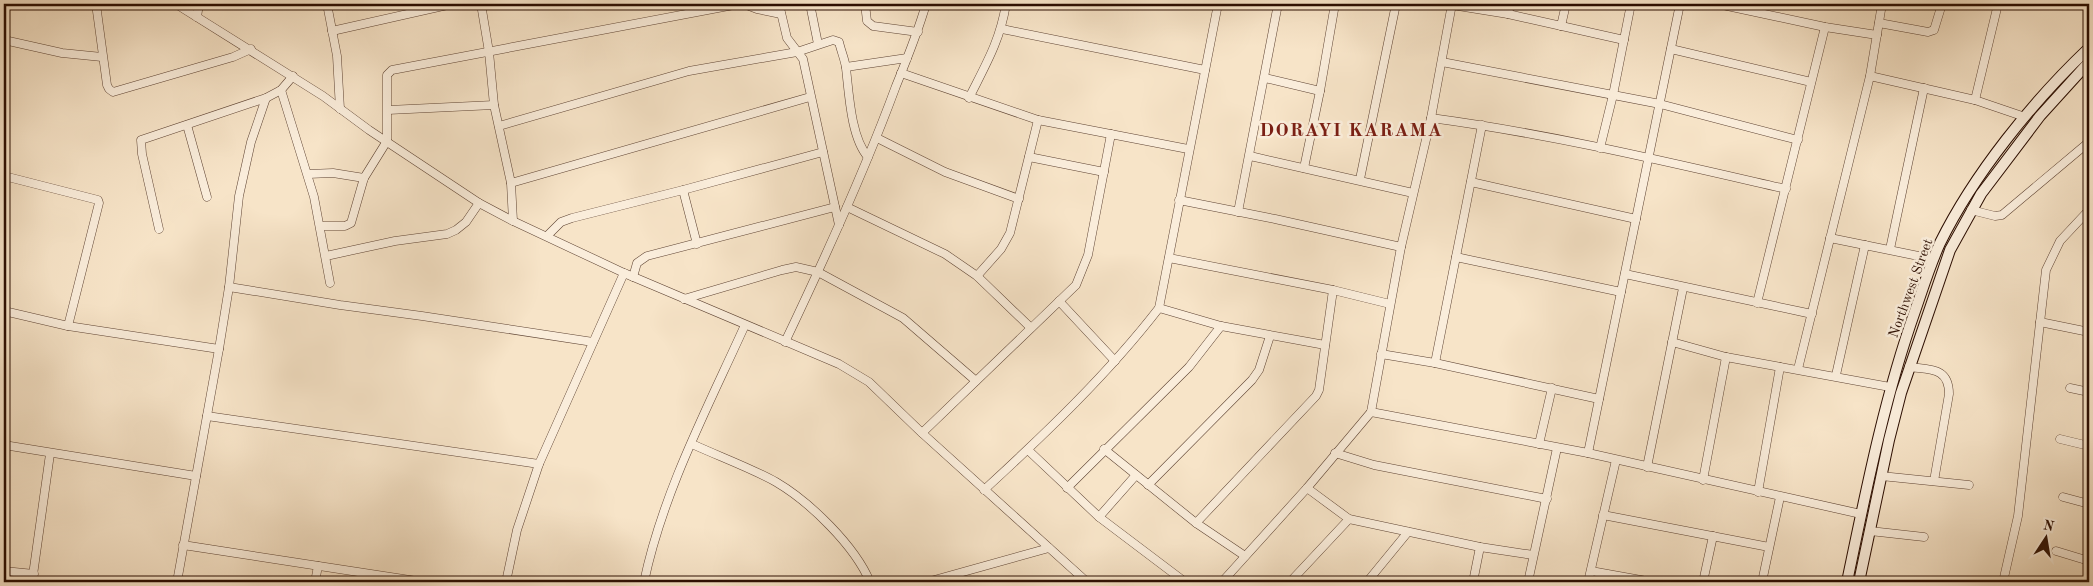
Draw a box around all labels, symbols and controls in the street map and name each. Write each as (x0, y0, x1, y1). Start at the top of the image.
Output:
district label: DORAYI KARAMA (1259, 122, 1443, 141)
street label: Northwest Street (1886, 237, 1935, 340)
north arrow (2020, 514, 2070, 564)
text: N (2042, 518, 2055, 534)

